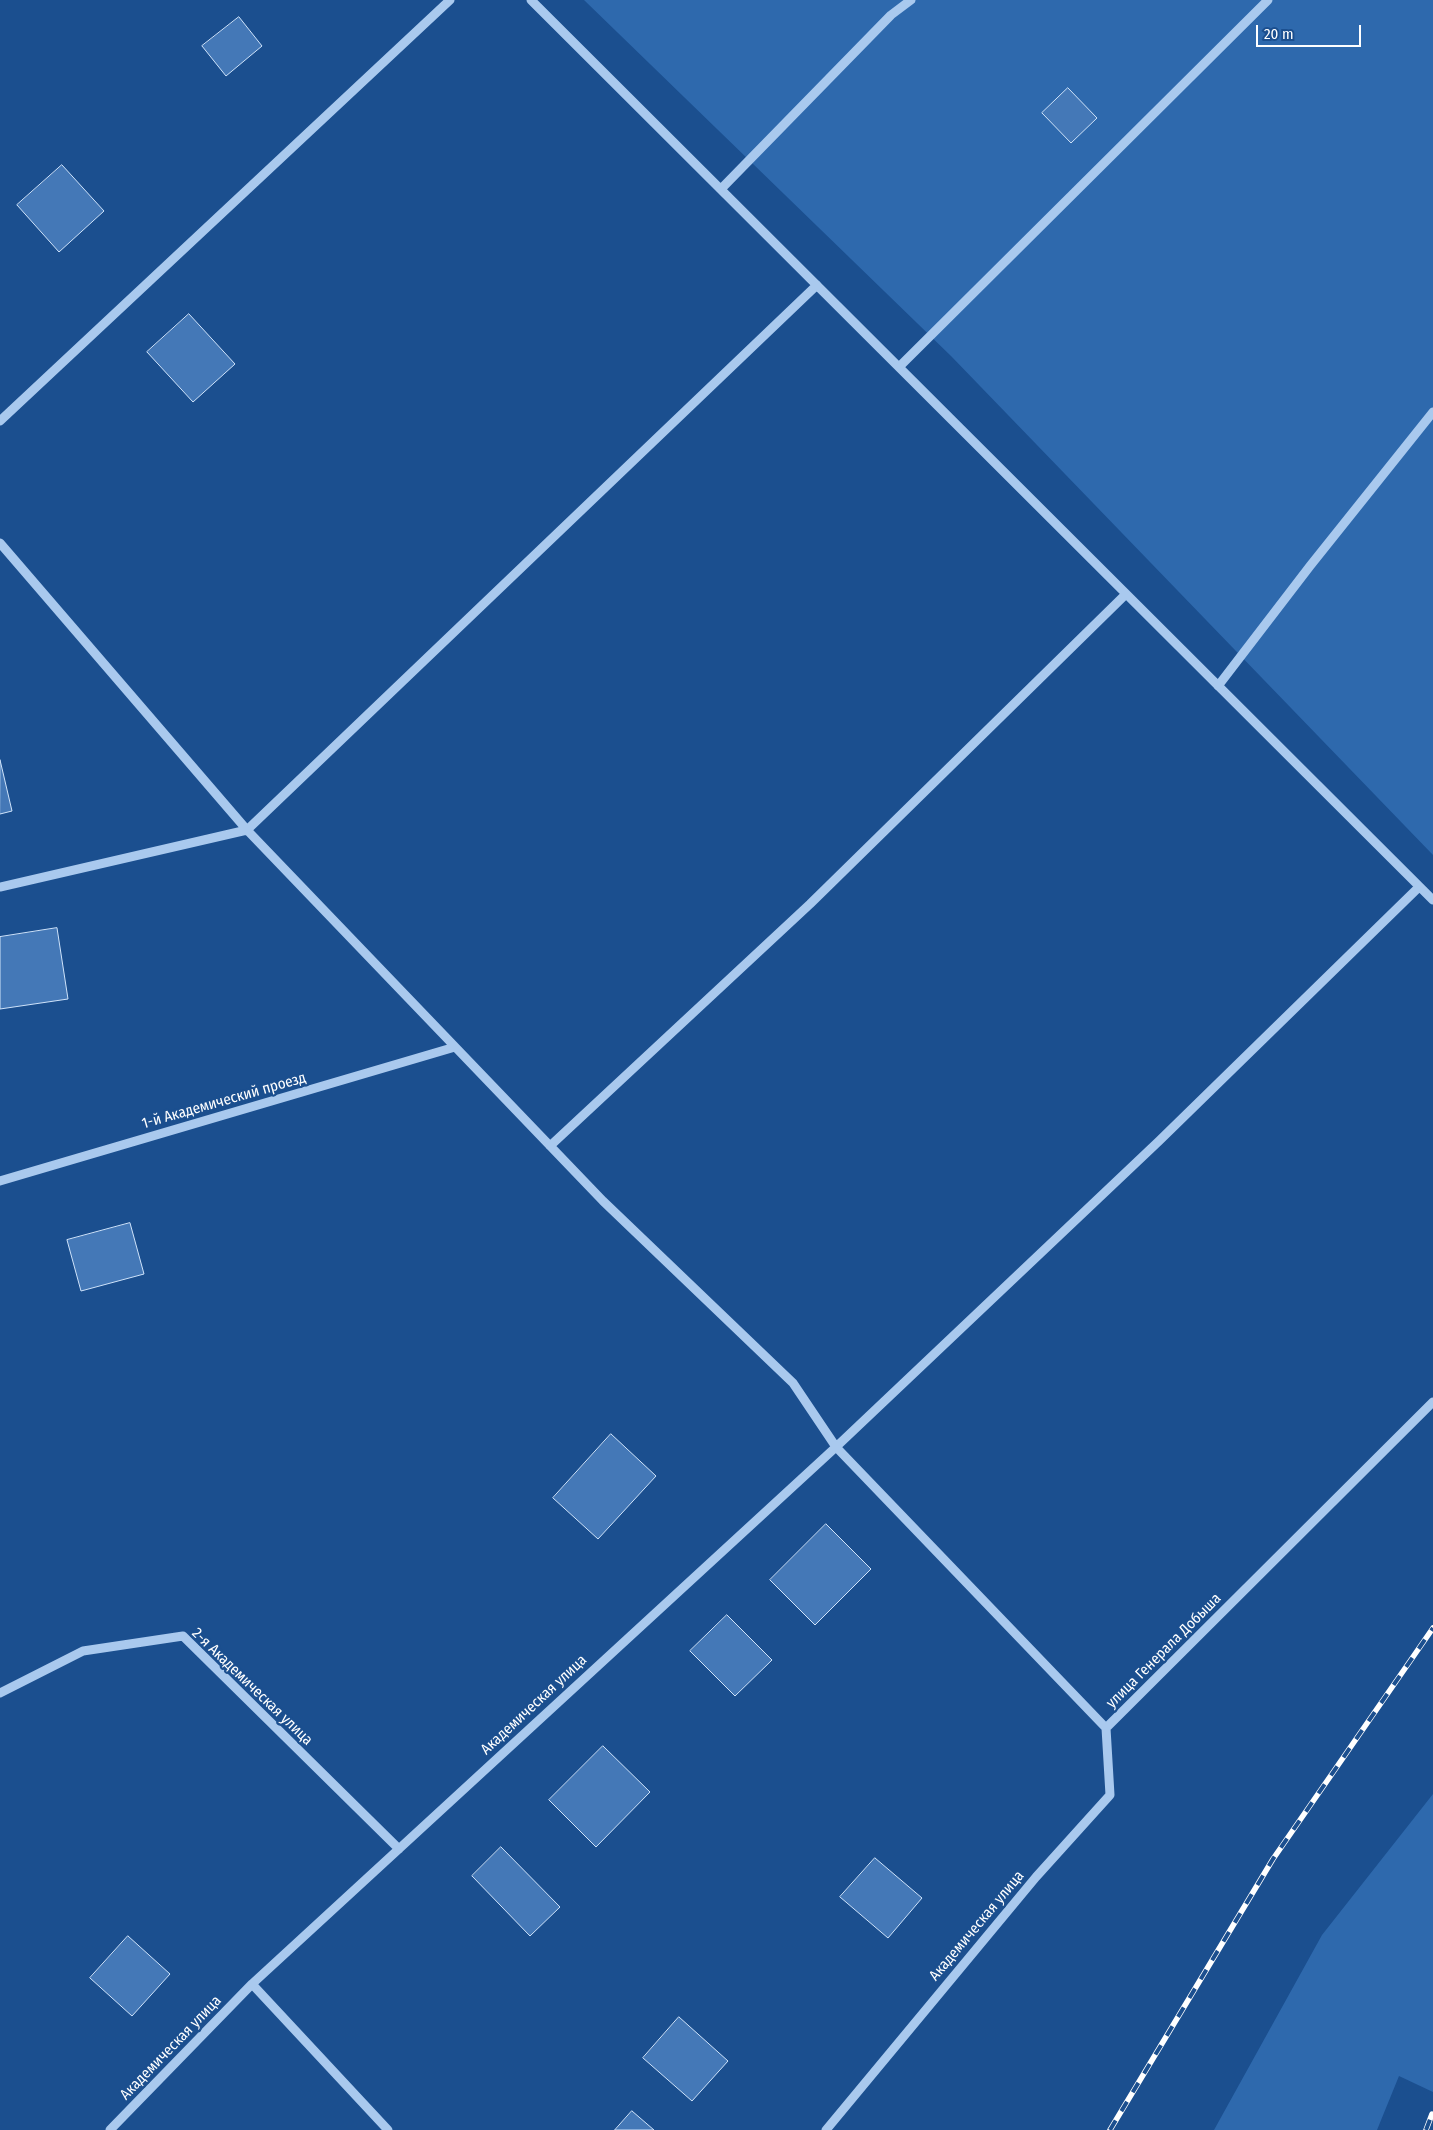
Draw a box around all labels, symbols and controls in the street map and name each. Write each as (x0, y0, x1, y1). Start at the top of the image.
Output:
scale bar (1258, 15, 1363, 47)
text: 20 m (1264, 25, 1294, 43)
street label: 1-й Академический проезд (140, 1069, 308, 1133)
street label: улица Генерала Добыша (1103, 1590, 1225, 1712)
street label: 2-я Академическая улица (188, 1625, 316, 1749)
street label: Академическая улица (477, 1651, 591, 1759)
street label: Академическая улица (926, 1867, 1028, 1985)
street label: Академическая улица (117, 1992, 225, 2104)

